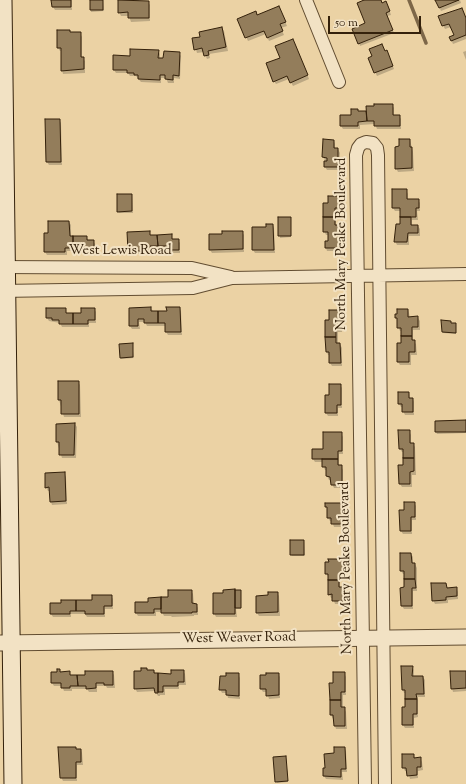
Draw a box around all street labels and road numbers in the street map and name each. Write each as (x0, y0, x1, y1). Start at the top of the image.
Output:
street label: North Mary Peake Boulevard (335, 158, 351, 330)
street label: West Lewis Road (68, 244, 172, 260)
street label: North Mary Peake Boulevard (337, 482, 357, 654)
street label: West Weaver Road (182, 630, 296, 648)

